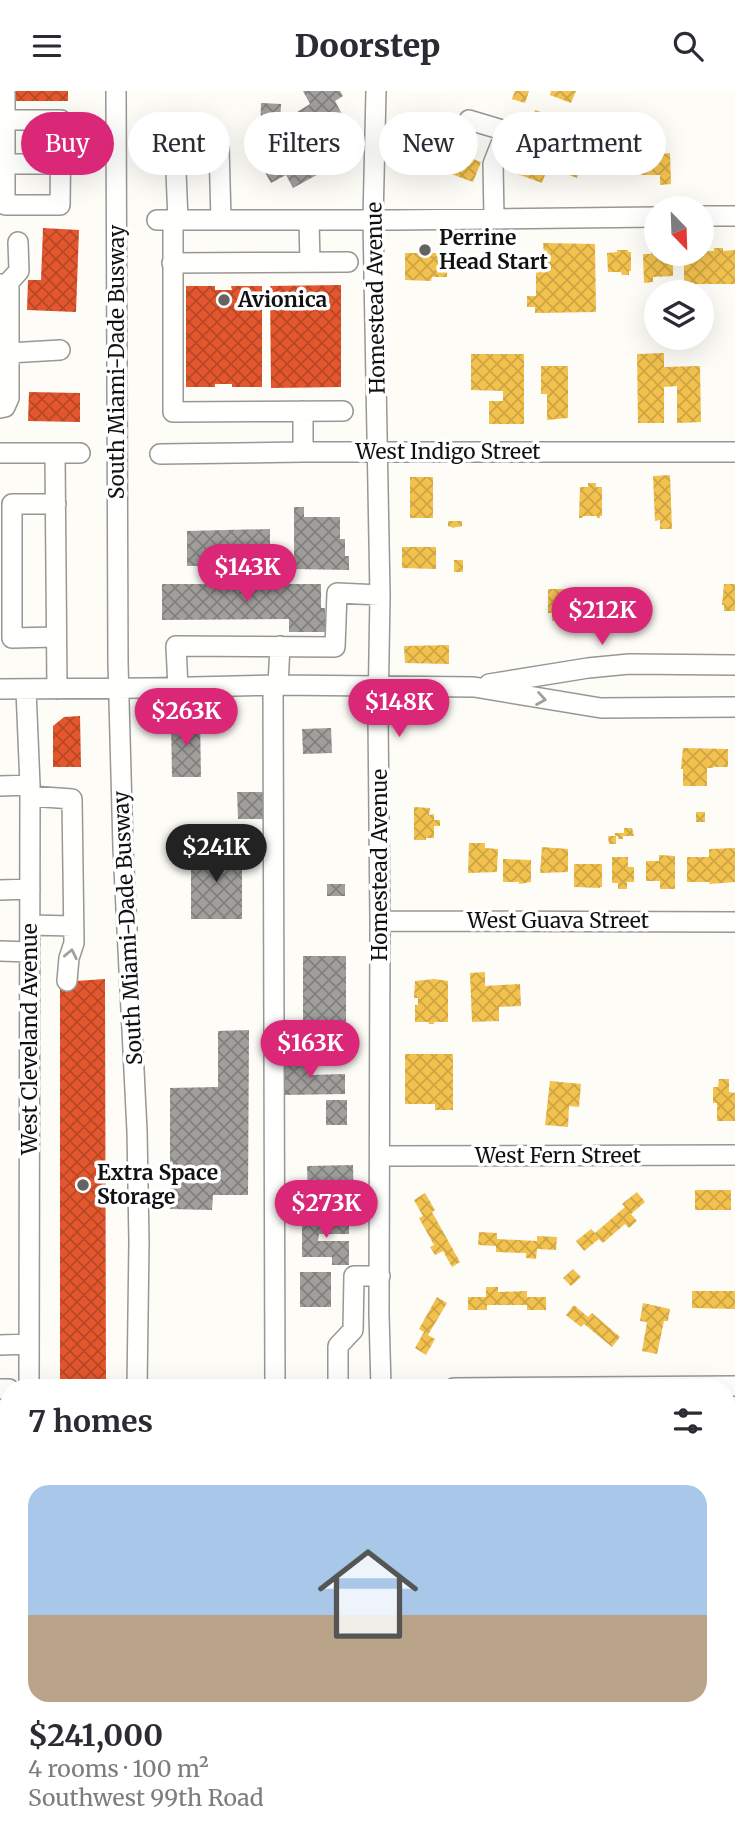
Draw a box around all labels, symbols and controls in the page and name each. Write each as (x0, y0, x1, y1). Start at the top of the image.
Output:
text: Doorstep (295, 26, 441, 66)
icon: menu (28, 27, 66, 65)
icon: search (669, 27, 707, 65)
chip: Buy (21, 112, 114, 175)
chip: Rent (128, 112, 230, 175)
chip: Filters (244, 112, 365, 175)
chip: New (379, 112, 478, 175)
chip: Apartment (492, 112, 666, 175)
north arrow (644, 196, 714, 266)
map controls (644, 196, 714, 350)
street label: Homestead Avenue (360, 202, 391, 394)
street label: South Miami-Dade Busway (103, 224, 130, 499)
place label: Perrine Head Start (439, 224, 548, 275)
marker: Perrine Head Start (417, 242, 433, 258)
button: layers (644, 280, 714, 350)
place label: Avionica (237, 286, 328, 313)
marker: Avionica (216, 292, 232, 308)
street label: West Indigo Street (354, 438, 541, 465)
pin: $143K (198, 545, 296, 604)
text: $143K (214, 552, 280, 581)
pin: $212K (553, 587, 651, 647)
text: $212K (568, 595, 636, 624)
pin: $148K (350, 679, 448, 739)
text: $148K (364, 687, 434, 716)
pin: $263K (137, 689, 235, 748)
one-way arrow (535, 691, 547, 706)
text: $263K (151, 696, 221, 725)
street label: Homestead Avenue (366, 769, 393, 961)
street label: South Miami-Dade Busway (107, 790, 148, 1066)
pin: $241K (167, 825, 265, 884)
text: $241K (182, 832, 250, 861)
street label: West Guava Street (466, 907, 649, 934)
street label: West Cleveland Avenue (16, 923, 43, 1156)
one-way arrow (63, 948, 77, 960)
pin: $163K (261, 1021, 359, 1080)
text: $163K (277, 1028, 343, 1057)
street label: West Fern Street (474, 1142, 641, 1169)
place label: Extra Space Storage (97, 1159, 218, 1210)
marker: Extra Space Storage (75, 1177, 91, 1193)
pin: $273K (277, 1181, 375, 1240)
text: $273K (291, 1188, 361, 1217)
text: 7 homes (28, 1402, 153, 1440)
icon: filters (669, 1402, 707, 1440)
icon: home (305, 1531, 431, 1657)
text: $241,000 (28, 1716, 163, 1754)
text: 4 rooms · 100 m² (28, 1754, 209, 1783)
text: Southwest 99th Road (28, 1783, 264, 1812)

